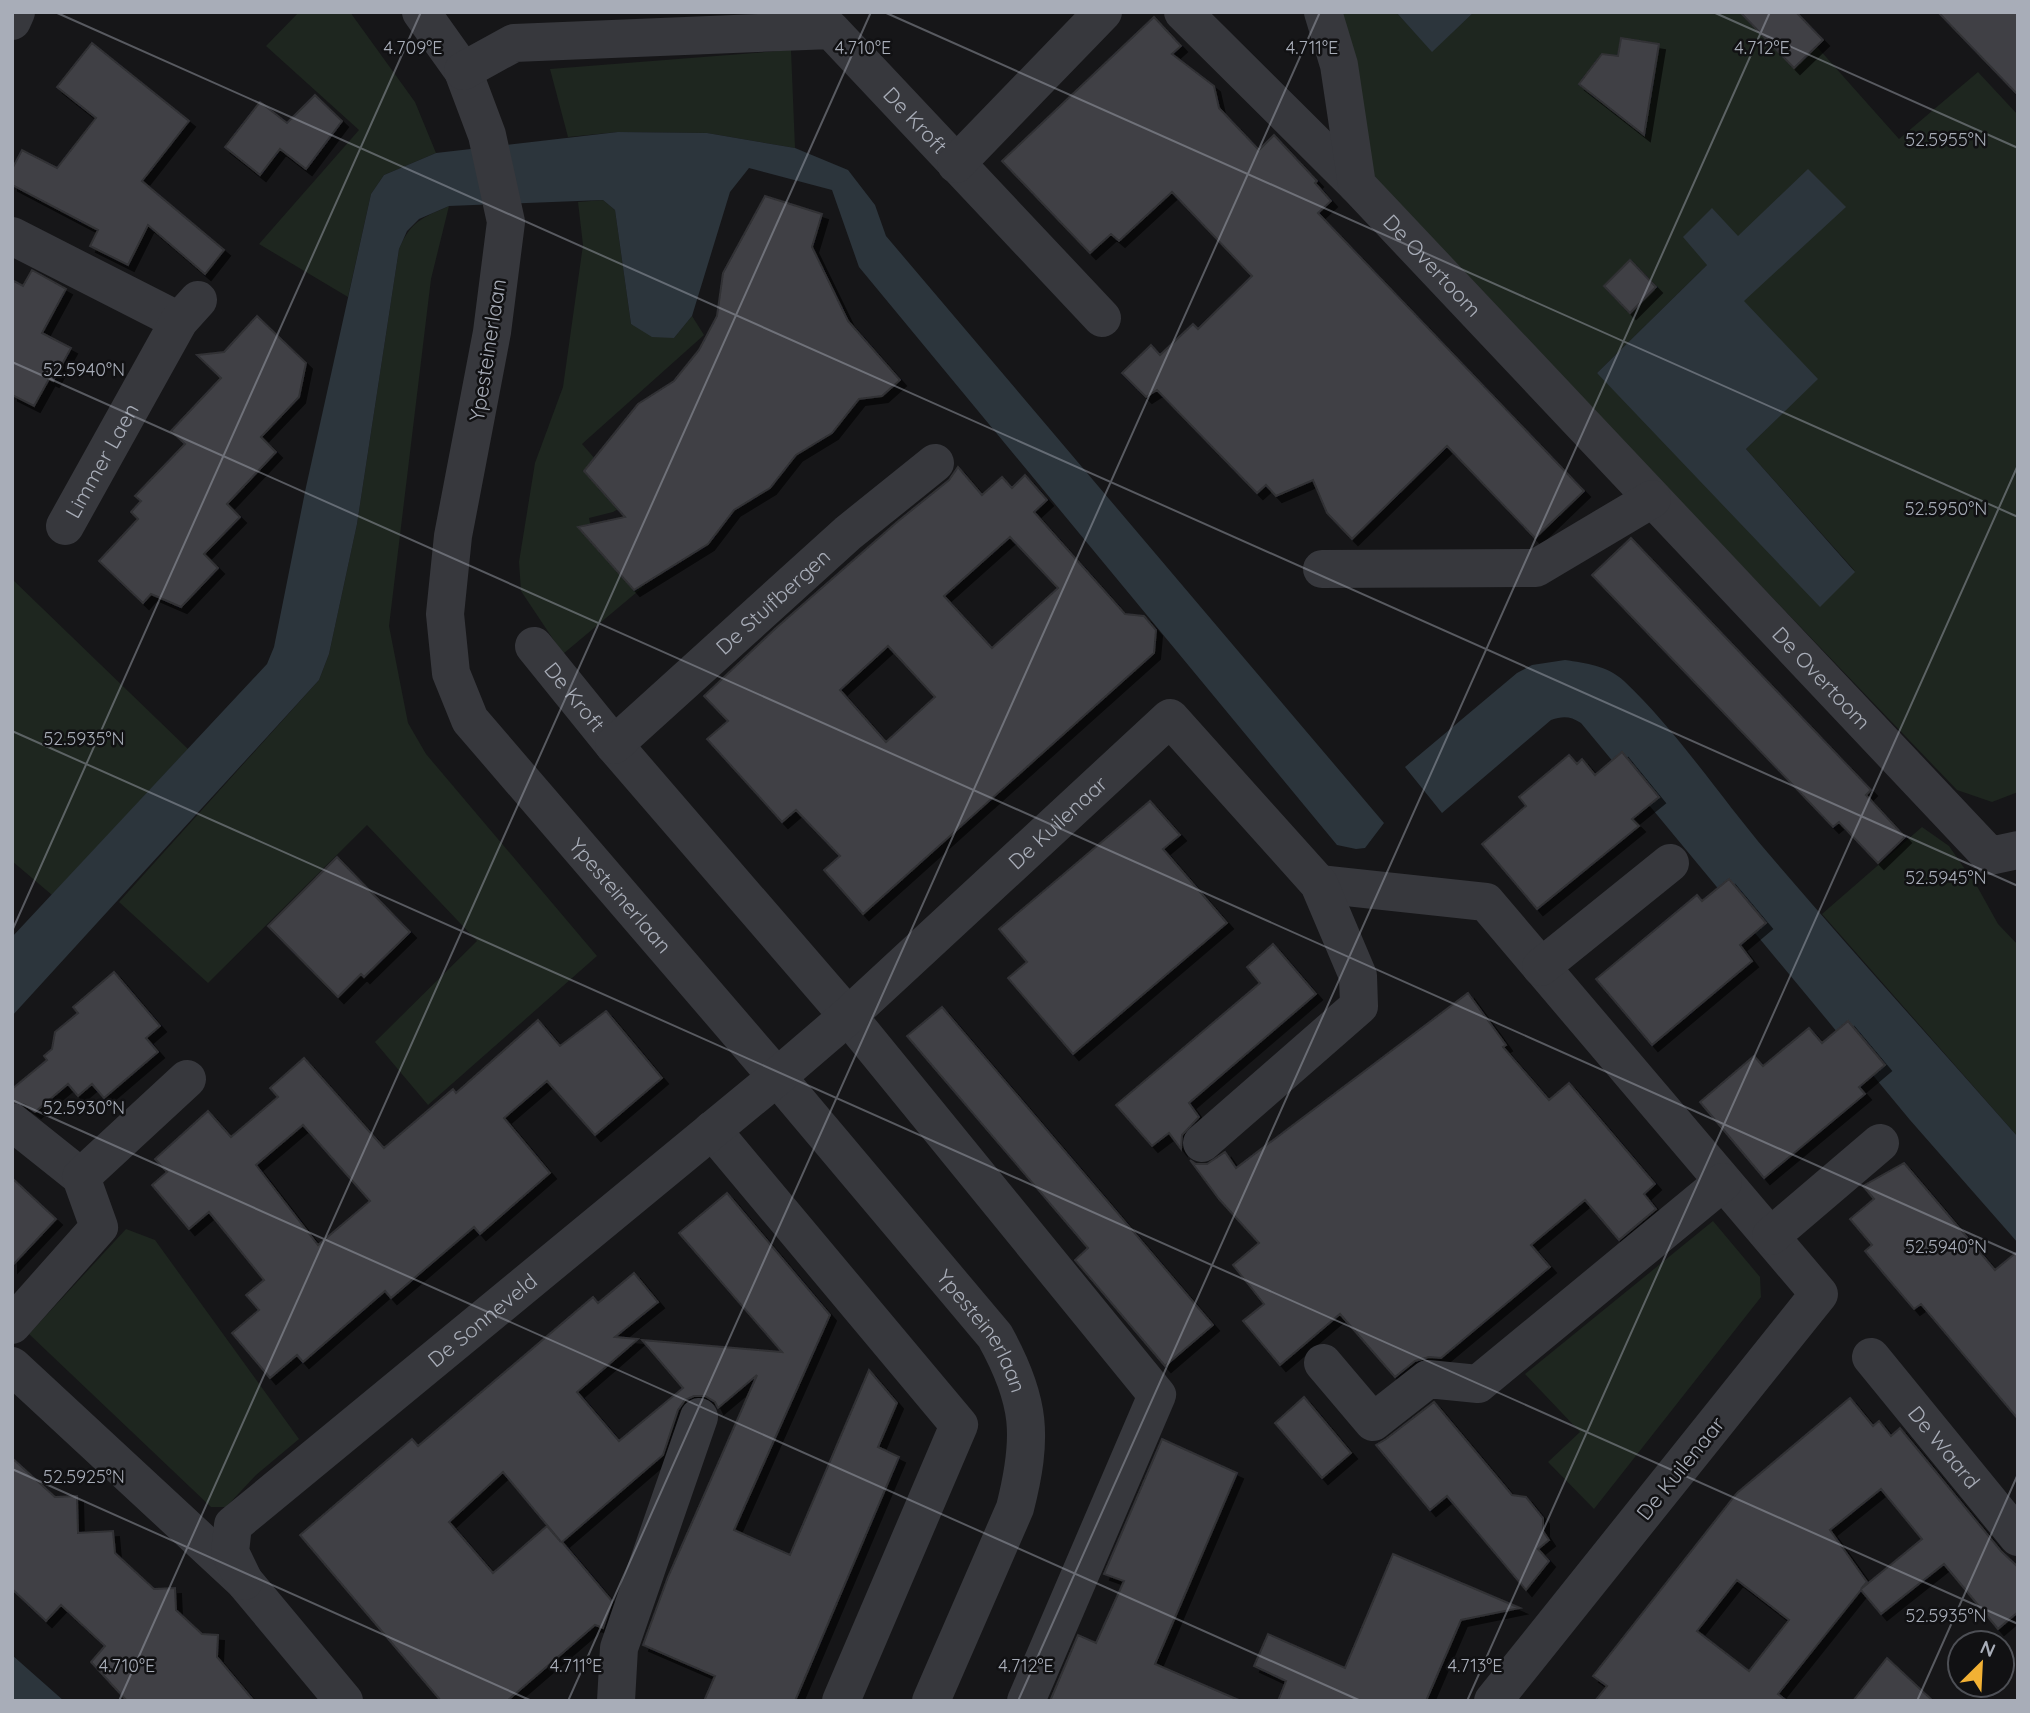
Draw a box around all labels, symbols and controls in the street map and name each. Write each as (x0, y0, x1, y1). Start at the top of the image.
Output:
text: 4.709°E (384, 36, 442, 59)
text: 4.710°E (835, 36, 891, 59)
text: 4.711°E (1286, 36, 1338, 59)
text: 4.712°E (1734, 36, 1790, 59)
street label: De Kroft (878, 81, 953, 159)
text: 52.5955°N (1905, 128, 1987, 151)
street label: De Overtoom (1378, 208, 1487, 322)
street label: Ypesteinerlaan (463, 277, 511, 423)
text: 52.5940°N (43, 358, 125, 381)
street label: Limmer Laen (59, 398, 144, 523)
text: 52.5950°N (1905, 497, 1987, 520)
street label: De Stuifbergen (710, 543, 835, 660)
street label: De Overtoom (1767, 621, 1876, 734)
street label: De Kroft (539, 657, 611, 737)
text: 52.5935°N (43, 727, 125, 750)
street label: De Kuilenaar (1002, 770, 1112, 874)
street label: Ypesteinerlaan (564, 832, 678, 958)
text: 52.5945°N (1905, 866, 1987, 889)
text: 52.5930°N (43, 1096, 125, 1119)
text: 52.5940°N (1905, 1235, 1987, 1258)
street label: Ypesteinerlaan (931, 1264, 1032, 1396)
street label: De Sonneveld (422, 1267, 542, 1372)
street label: De Waard (1903, 1400, 1986, 1493)
street label: De Kuilenaar (1630, 1411, 1730, 1525)
text: 52.5925°N (43, 1465, 125, 1488)
text: 52.5935°N (1905, 1604, 1987, 1627)
north arrow (1946, 1629, 2016, 1699)
text: N (1977, 1635, 1999, 1662)
text: 4.710°E (99, 1654, 155, 1677)
text: 4.711°E (550, 1654, 602, 1677)
text: 4.712°E (998, 1654, 1054, 1677)
text: 4.713°E (1447, 1654, 1503, 1677)

